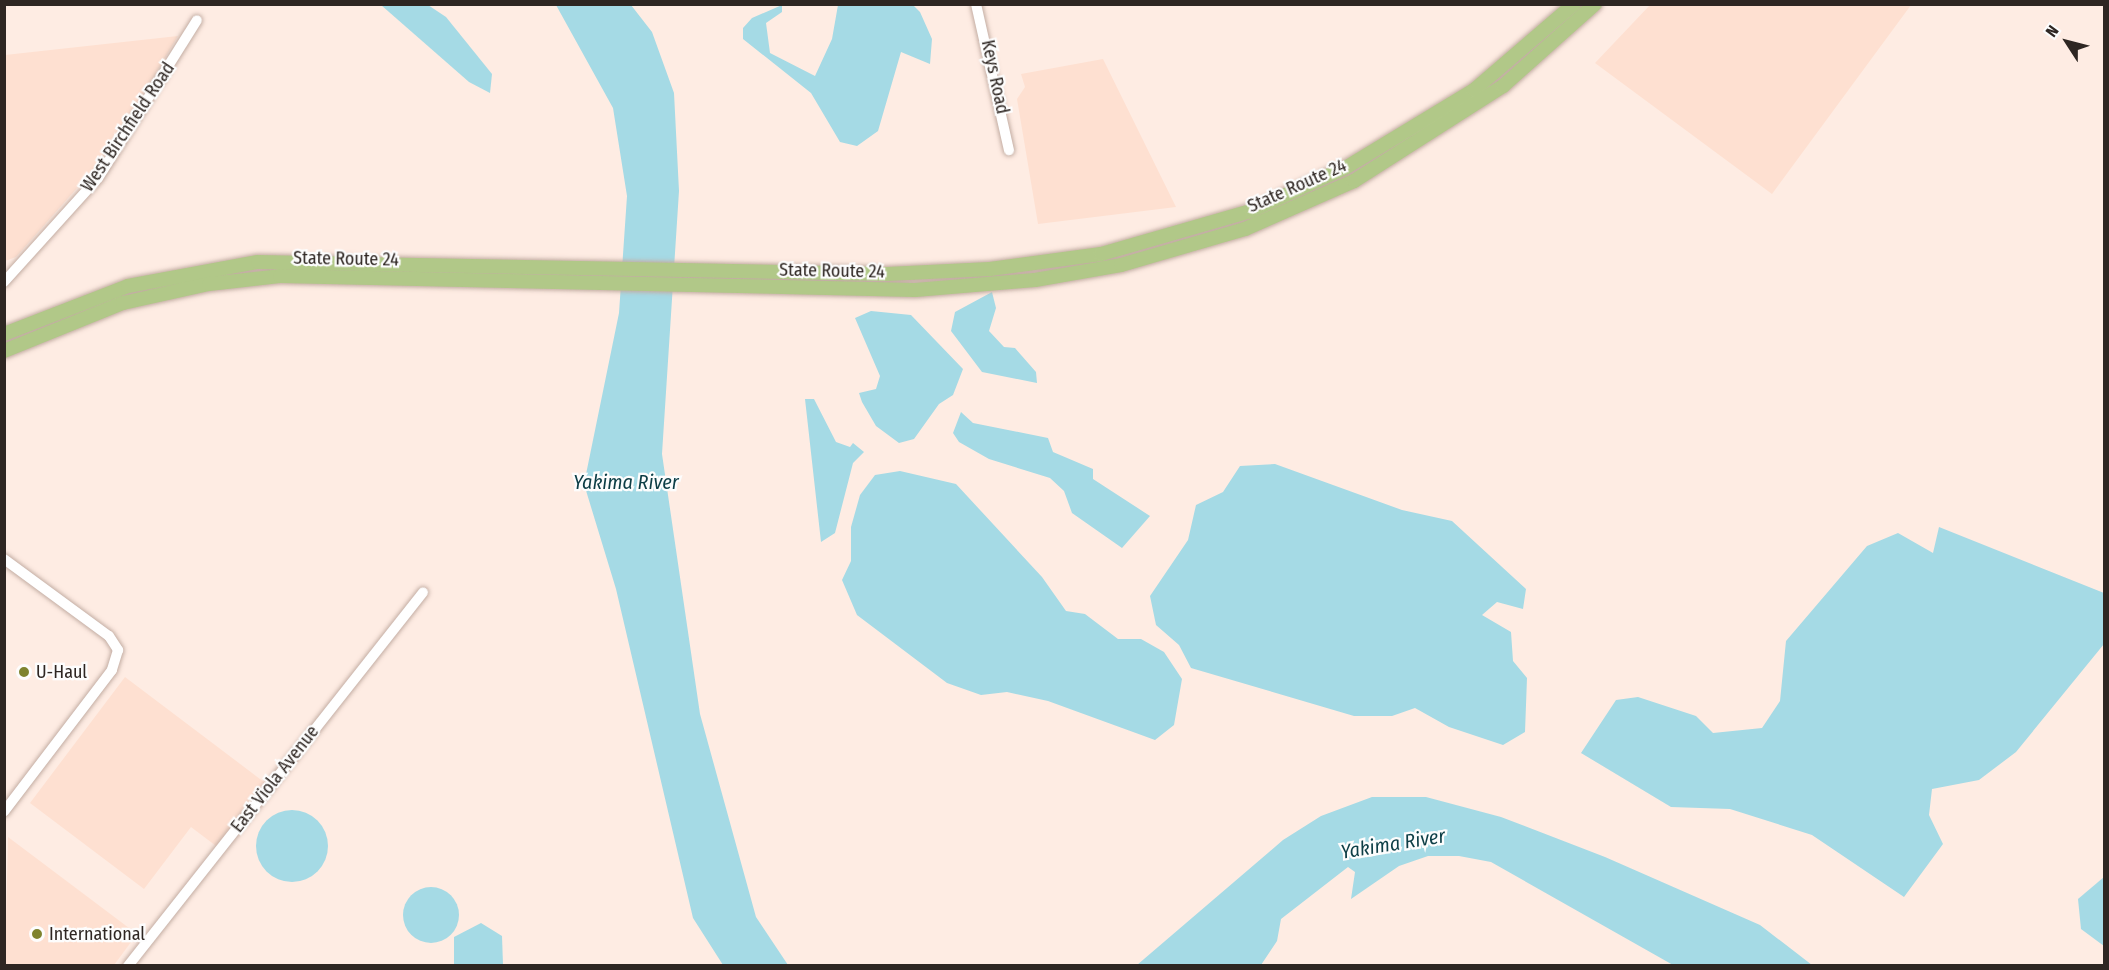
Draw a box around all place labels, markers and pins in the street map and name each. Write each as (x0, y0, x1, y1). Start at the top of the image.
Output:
place label: U-Haul (36, 661, 87, 683)
marker: U-Haul (17, 665, 31, 679)
place label: International (49, 923, 145, 945)
marker: International (30, 927, 44, 941)

